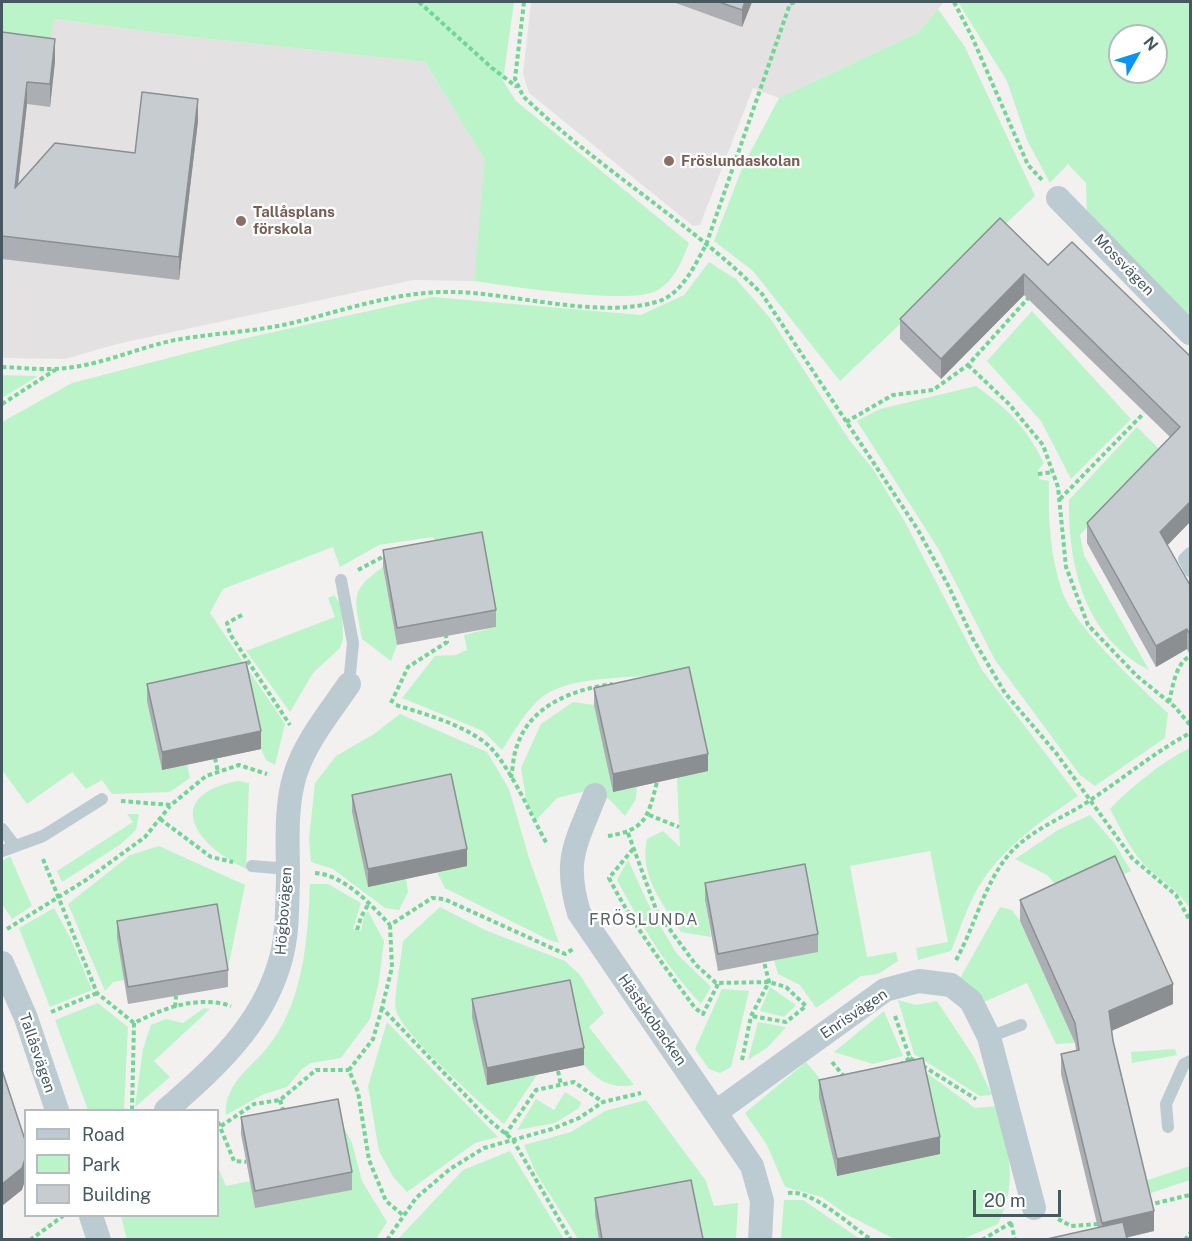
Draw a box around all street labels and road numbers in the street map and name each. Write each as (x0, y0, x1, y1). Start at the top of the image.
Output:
street label: Mossvägen (1090, 230, 1158, 300)
street label: Högbovägen (272, 866, 296, 956)
street label: Hästskobacken (614, 971, 690, 1069)
street label: Enrisvägen (817, 985, 891, 1043)
street label: Tallåsvägen (15, 1011, 59, 1095)

